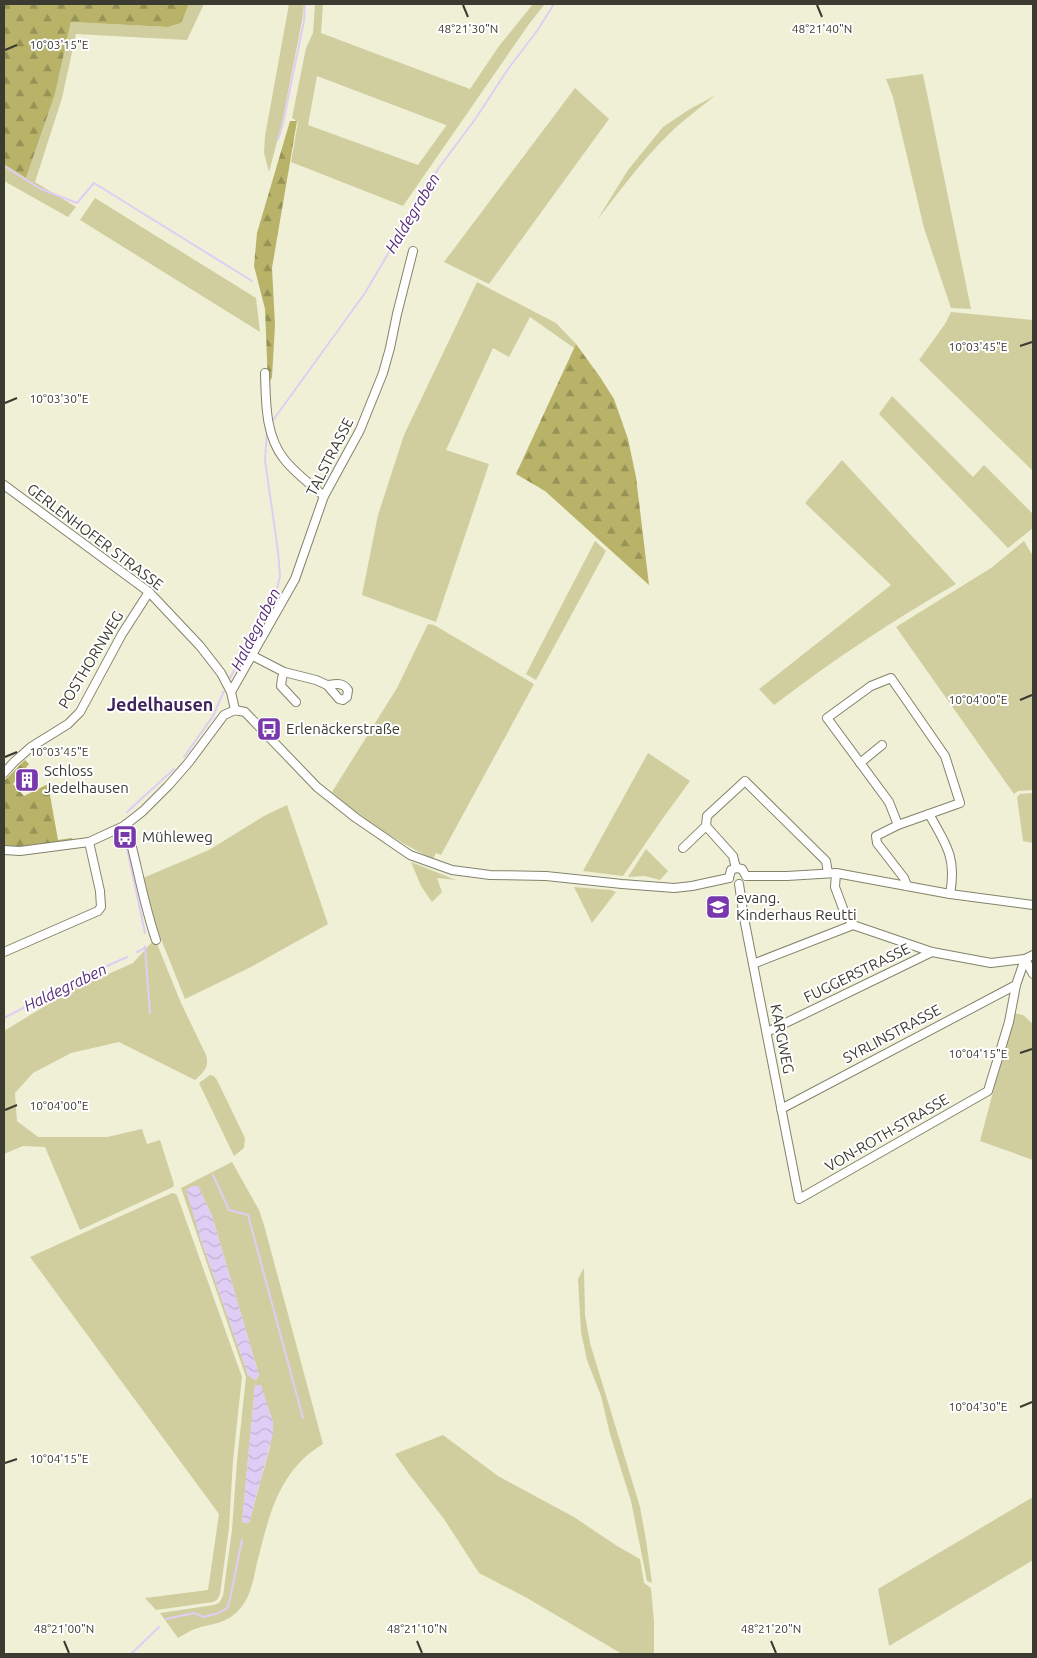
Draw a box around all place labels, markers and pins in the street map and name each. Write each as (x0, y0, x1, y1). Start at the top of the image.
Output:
bus stop icon: Erlenäckerstraße (256, 716, 282, 742)
place label: Erlenäckerstraße (286, 720, 400, 737)
place label: Schloss Jedelhausen (44, 762, 129, 796)
building icon: Schloss Jedelhausen (14, 767, 40, 793)
bus stop icon: Mühleweg (112, 824, 138, 850)
place label: Mühleweg (142, 828, 213, 845)
place label: evang. Kinderhaus Reutti (736, 889, 857, 923)
school or university icon: evang. Kinderhaus Reutti (705, 894, 731, 920)

